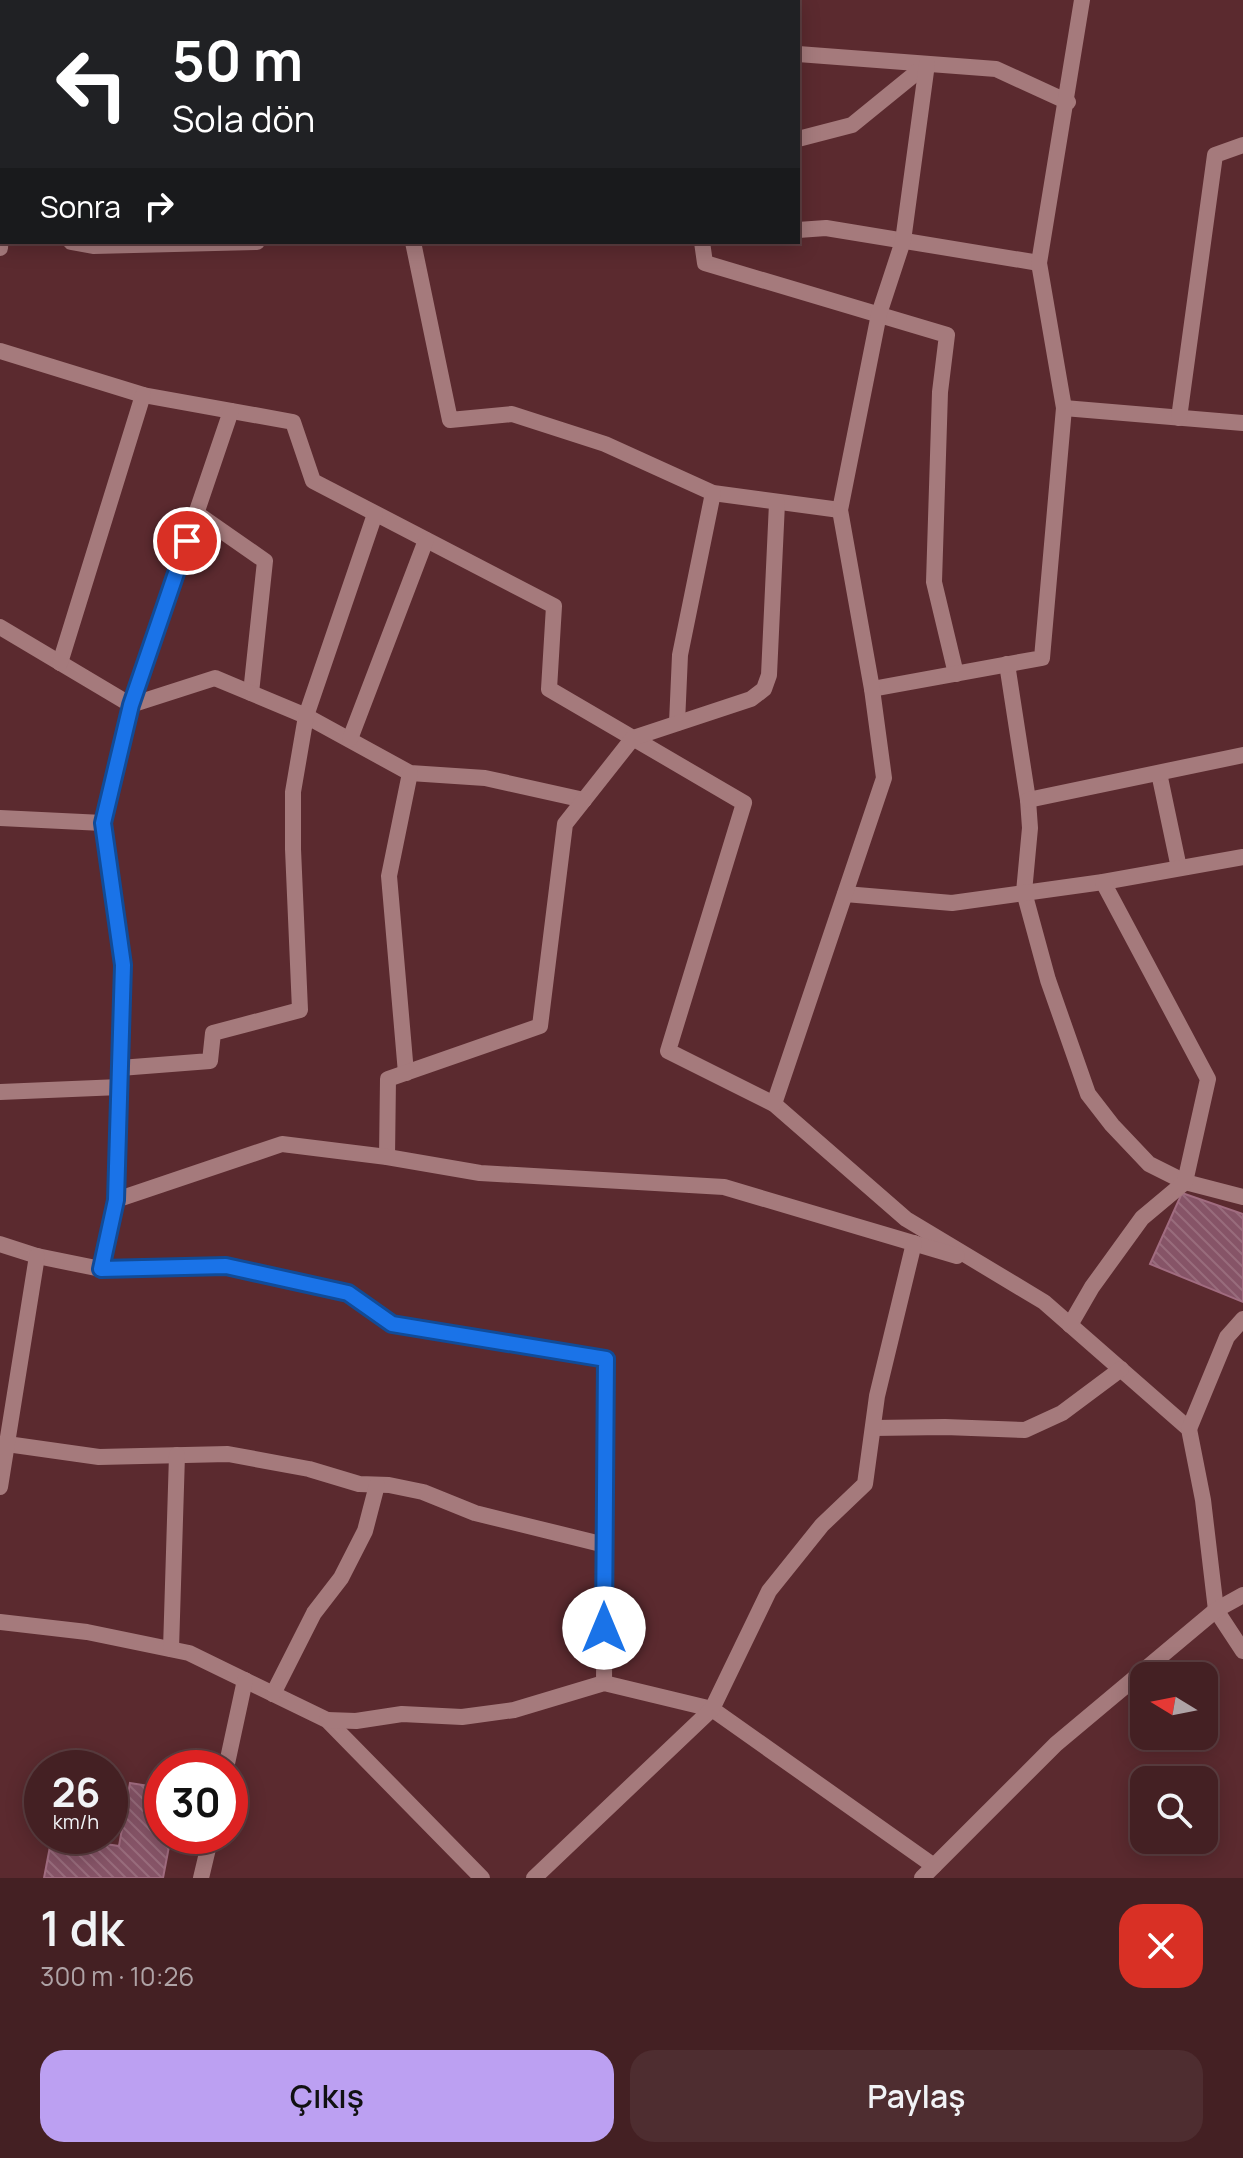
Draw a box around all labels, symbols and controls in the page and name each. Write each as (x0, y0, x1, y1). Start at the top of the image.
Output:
text: 50 m (172, 21, 303, 98)
icon: left (40, 32, 144, 136)
text: Sola dön (172, 94, 315, 143)
icon: right (137, 184, 181, 228)
text: Sonra (40, 186, 121, 227)
pin (153, 507, 221, 575)
icon: arrive (165, 519, 209, 563)
position arrow (562, 1586, 646, 1670)
north arrow (1130, 1662, 1218, 1750)
map controls (1130, 1662, 1218, 1854)
speed limit sign: 30 (144, 1750, 248, 1854)
text: 26 (52, 1764, 100, 1819)
button: search (1130, 1766, 1218, 1854)
text: km/h (53, 1808, 99, 1835)
text: 1 dk (40, 1895, 124, 1960)
button: close (1119, 1904, 1203, 1988)
text: 300 m · 10:26 (40, 1958, 194, 1994)
button: Çıkış (40, 2050, 614, 2142)
button: Paylaş (630, 2050, 1203, 2142)

